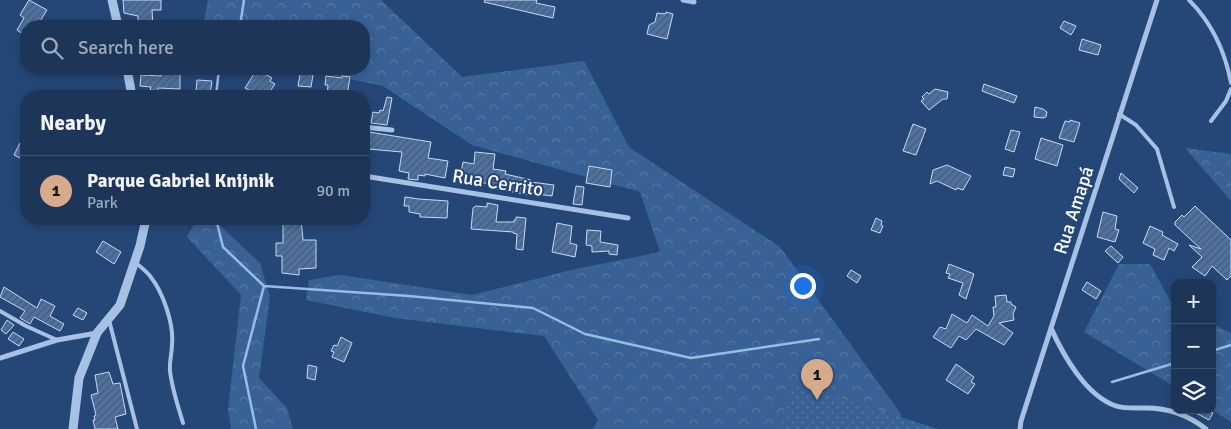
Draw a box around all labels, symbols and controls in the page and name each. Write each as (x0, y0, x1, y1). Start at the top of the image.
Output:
search box (20, 20, 370, 75)
icon: search (38, 34, 66, 62)
text: Search here (78, 36, 174, 60)
text: Nearby (40, 110, 106, 136)
street label: Rua Amapá (1048, 163, 1099, 257)
street label: Rua Cerrito (451, 164, 545, 202)
text: Parque Gabriel Knijnik (87, 169, 274, 193)
text: 1 (52, 181, 60, 201)
text: 90 m (316, 181, 350, 201)
text: Park (87, 193, 118, 213)
your location (790, 273, 816, 299)
map controls (1171, 279, 1216, 414)
button: + (1171, 279, 1216, 324)
button: − (1171, 324, 1216, 369)
pin: 1 (801, 359, 833, 400)
button: layers (1171, 369, 1216, 414)

